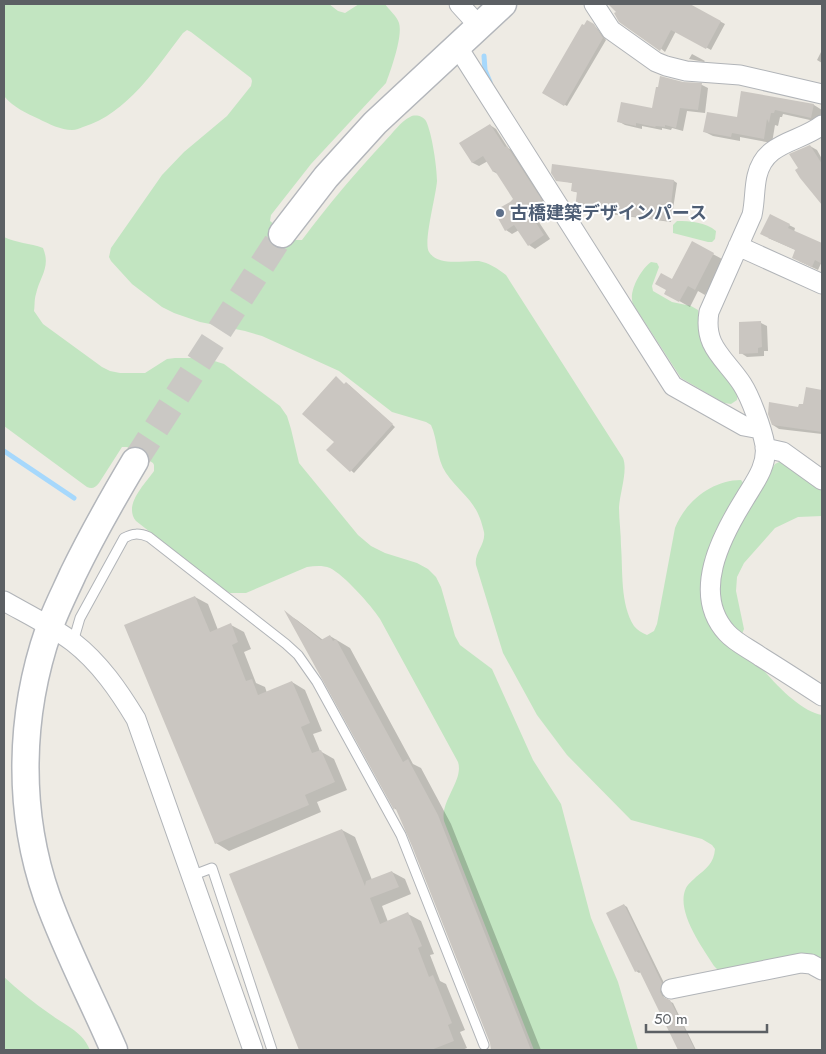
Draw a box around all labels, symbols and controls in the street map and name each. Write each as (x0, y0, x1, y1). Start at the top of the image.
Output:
place label: 古橋建築デザインパース (510, 200, 707, 226)
marker: 古橋建築デザインパース (494, 207, 506, 219)
scale bar (646, 1002, 767, 1034)
text: 50 m (654, 1008, 688, 1030)

